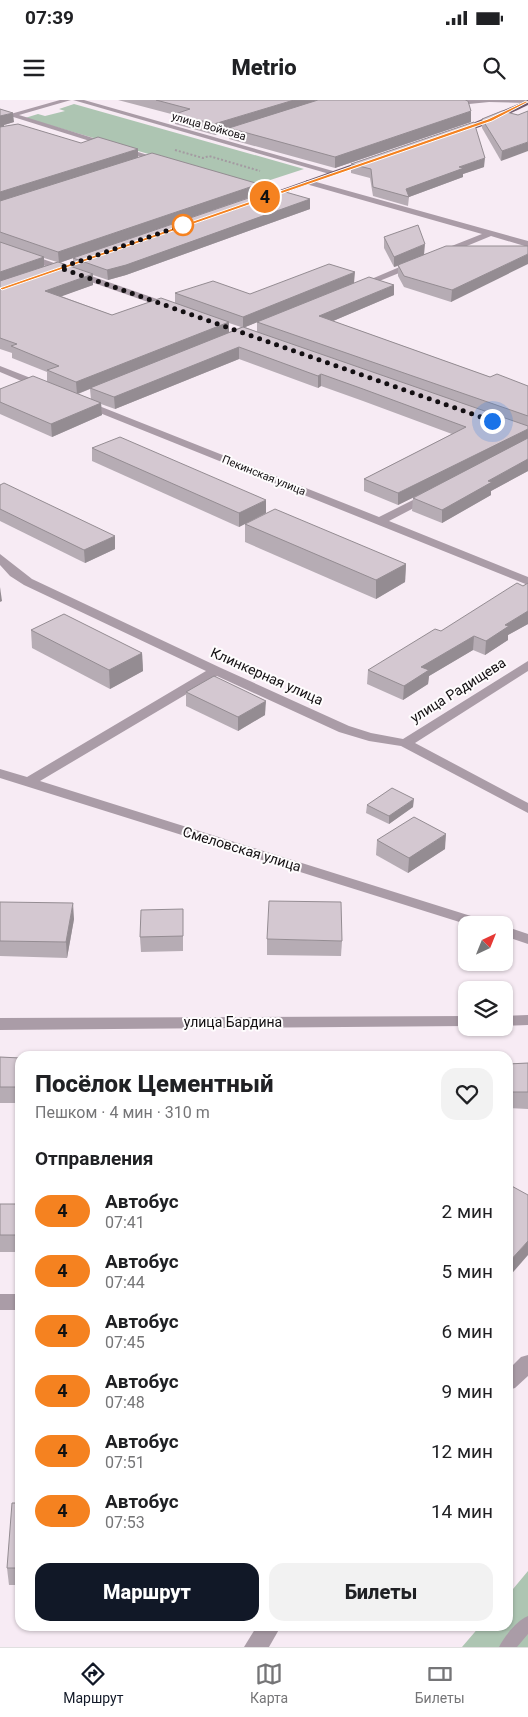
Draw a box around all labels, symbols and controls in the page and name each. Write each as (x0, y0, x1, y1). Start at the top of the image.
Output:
text: 07:39 (25, 6, 74, 29)
icon: menu (20, 54, 48, 82)
icon: search (480, 54, 508, 82)
text: Metrio (231, 55, 297, 80)
street label: улица Войкова (170, 110, 248, 143)
line badge: 4 (249, 181, 281, 213)
text: 4 (260, 186, 270, 207)
unlabelled marker (172, 214, 194, 236)
your location (480, 409, 505, 434)
street label: Пекинская улица (220, 453, 308, 498)
street label: Клинкерная улица (208, 644, 326, 708)
street label: улица Радищева (407, 654, 509, 726)
street label: Смеловская улица (181, 823, 303, 875)
north arrow (458, 916, 512, 971)
map controls (458, 916, 513, 1036)
button: layers (458, 981, 513, 1036)
street label: улица Бардина (184, 1014, 282, 1030)
button: heart (441, 1068, 493, 1120)
text: Посёлок Цементный (35, 1070, 274, 1098)
text: Пешком · 4 мин · 310 m (35, 1103, 210, 1122)
text: Отправления (35, 1147, 153, 1170)
text: Автобус (105, 1190, 179, 1213)
text: 4 (57, 1200, 68, 1221)
text: 2 мин (442, 1200, 493, 1223)
text: 07:41 (105, 1213, 145, 1232)
text: Автобус (105, 1250, 179, 1273)
text: 4 (57, 1260, 68, 1281)
text: 5 мин (442, 1260, 493, 1283)
text: 07:44 (105, 1273, 145, 1292)
text: Автобус (105, 1310, 179, 1333)
text: 4 (57, 1320, 68, 1341)
text: 6 мин (442, 1320, 493, 1343)
text: 07:45 (105, 1333, 145, 1352)
text: Автобус (105, 1370, 179, 1393)
text: 4 (57, 1380, 68, 1401)
text: 9 мин (442, 1380, 493, 1403)
text: 07:48 (105, 1393, 145, 1412)
text: Автобус (105, 1430, 179, 1453)
text: 4 (57, 1440, 68, 1461)
text: 12 мин (431, 1440, 493, 1463)
text: 07:51 (105, 1453, 145, 1472)
text: Автобус (105, 1490, 179, 1513)
text: 4 (57, 1500, 68, 1521)
text: 14 мин (431, 1500, 493, 1523)
text: 07:53 (105, 1513, 145, 1532)
button: Маршрут (35, 1563, 259, 1621)
button: Билеты (269, 1563, 493, 1621)
tab: Маршрут (63, 1660, 123, 1706)
tab: Карта (250, 1660, 288, 1706)
tab: Билеты (415, 1660, 465, 1706)

